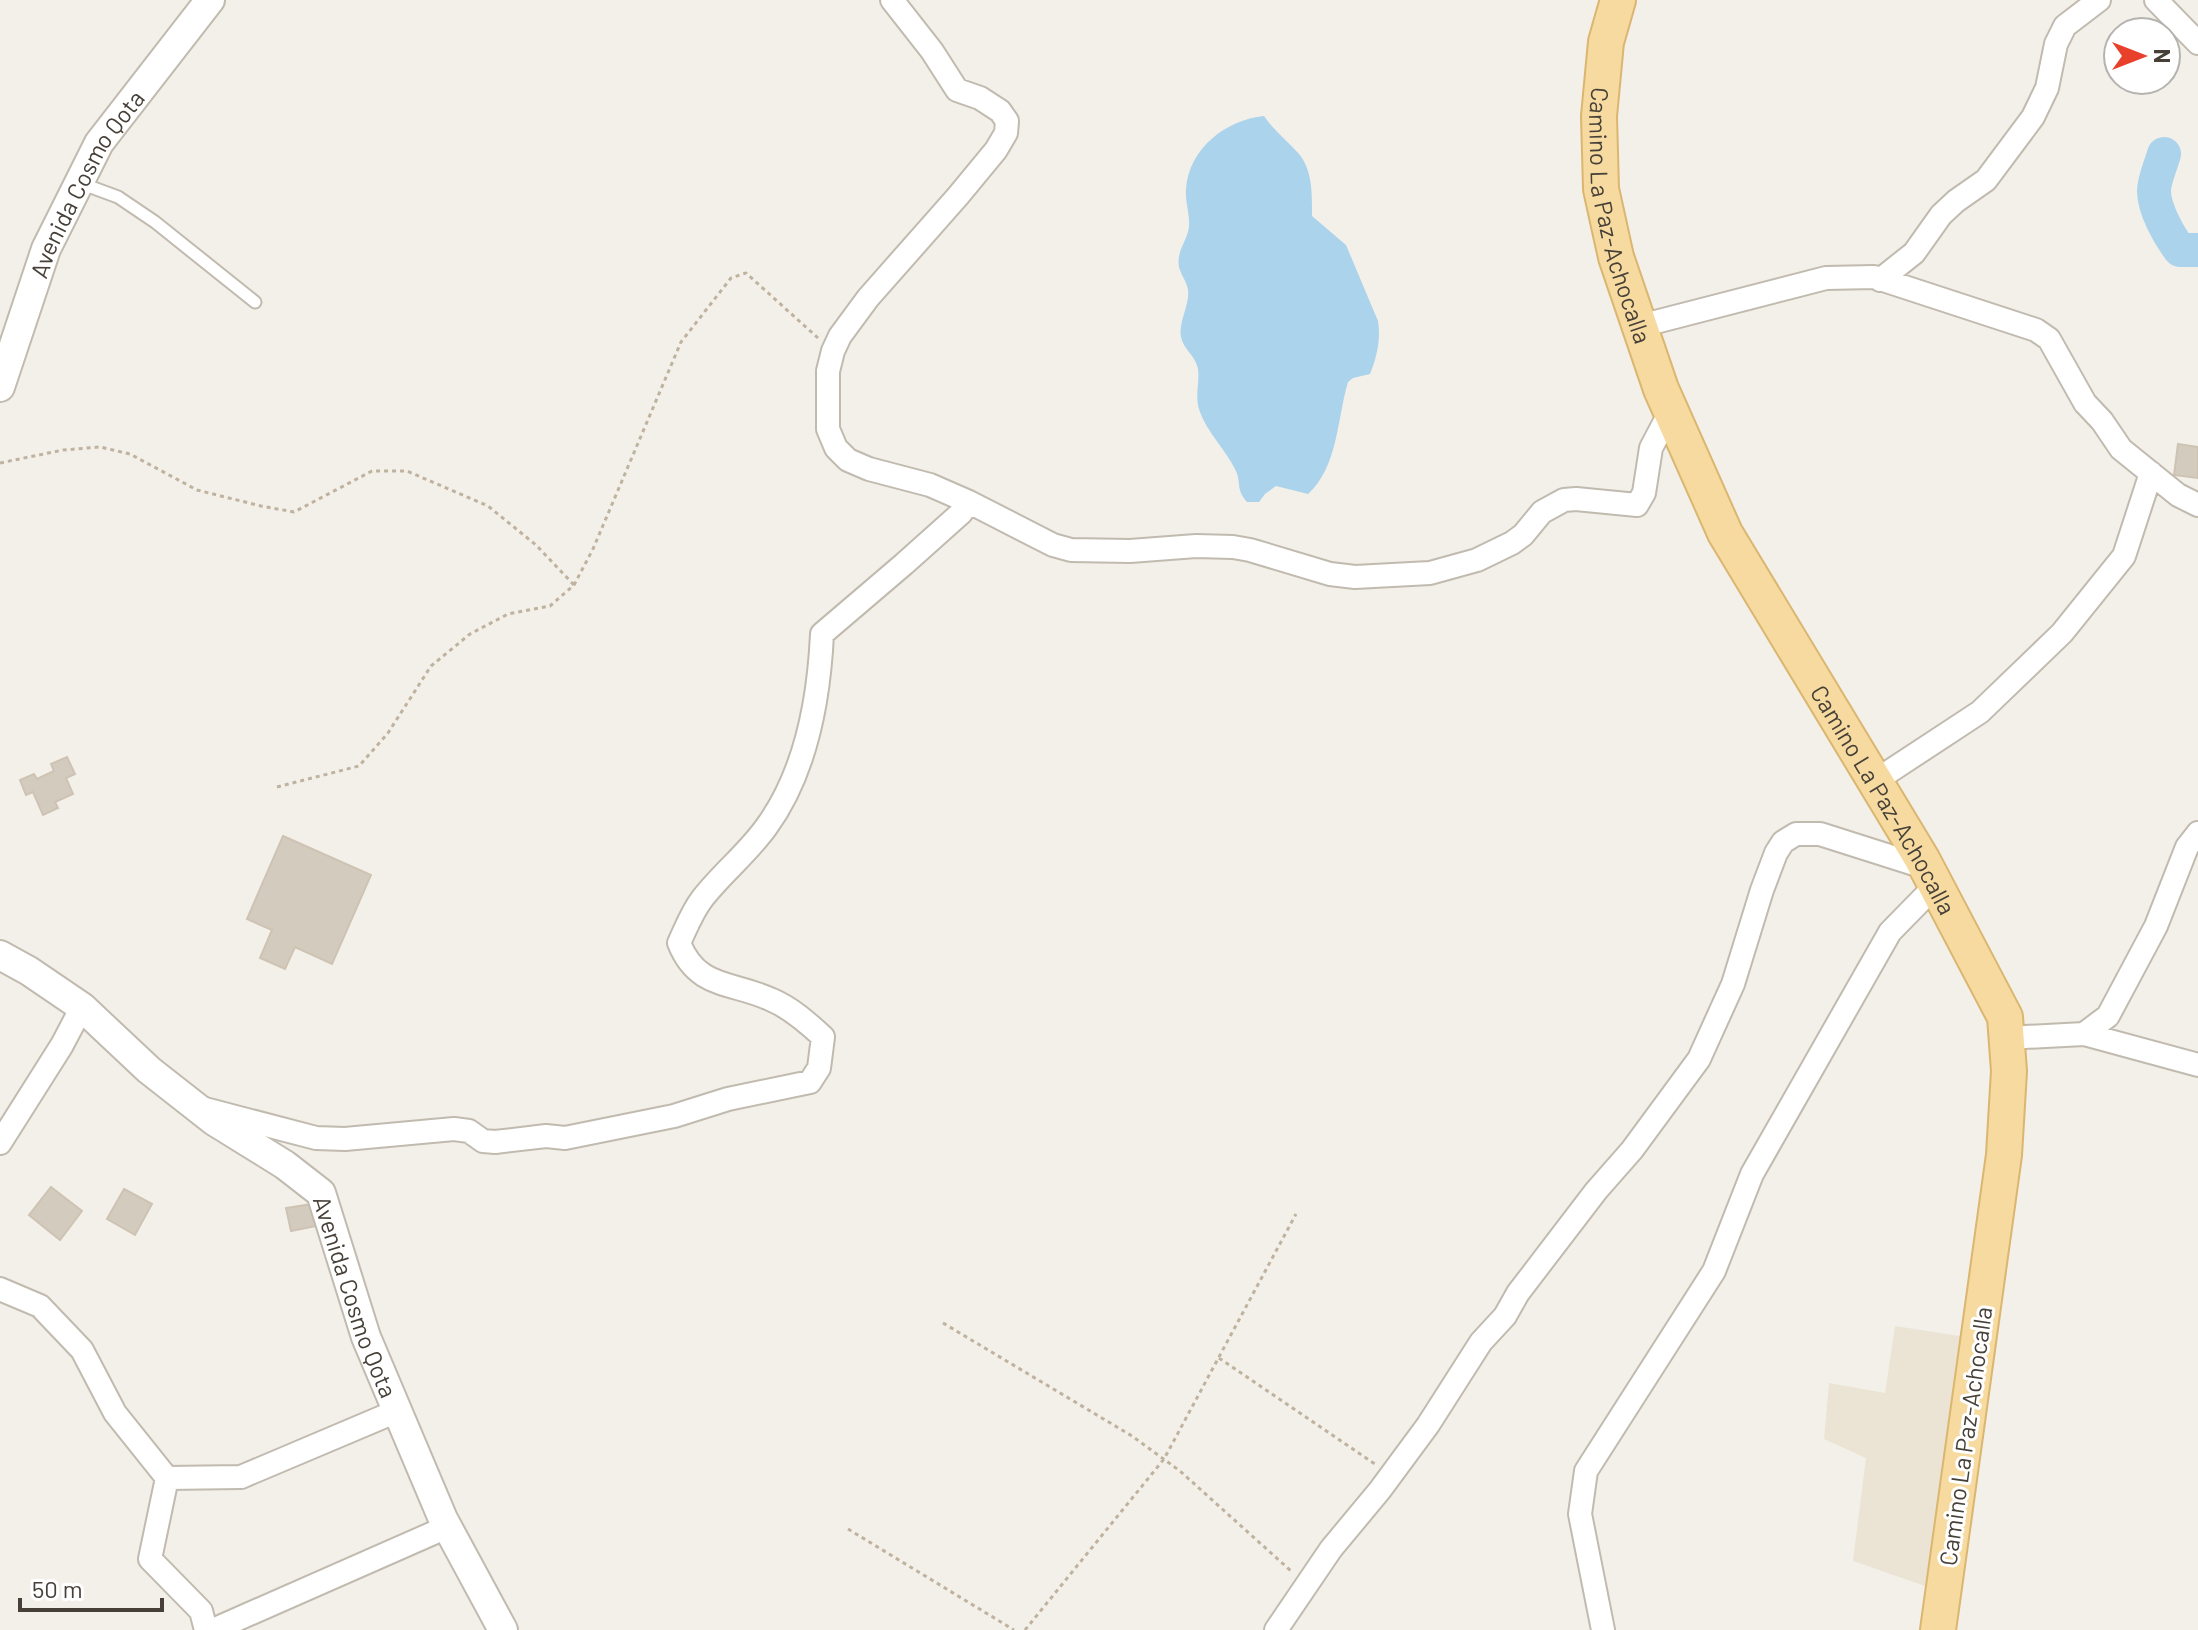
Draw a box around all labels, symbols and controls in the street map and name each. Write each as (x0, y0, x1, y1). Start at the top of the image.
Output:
north arrow (2102, 16, 2182, 96)
text: N (2150, 49, 2176, 63)
street label: Avenida Cosmo Qota (23, 84, 150, 281)
street label: Camino La Paz-Achocalla (1584, 86, 1659, 347)
street label: Camino La Paz-Achocalla (1805, 679, 1963, 919)
street label: Avenida Cosmo Qota (308, 1192, 404, 1402)
street label: Camino La Paz-Achocalla (1932, 1305, 1998, 1567)
scale bar (20, 1562, 162, 1612)
text: 50 m (32, 1574, 83, 1603)

